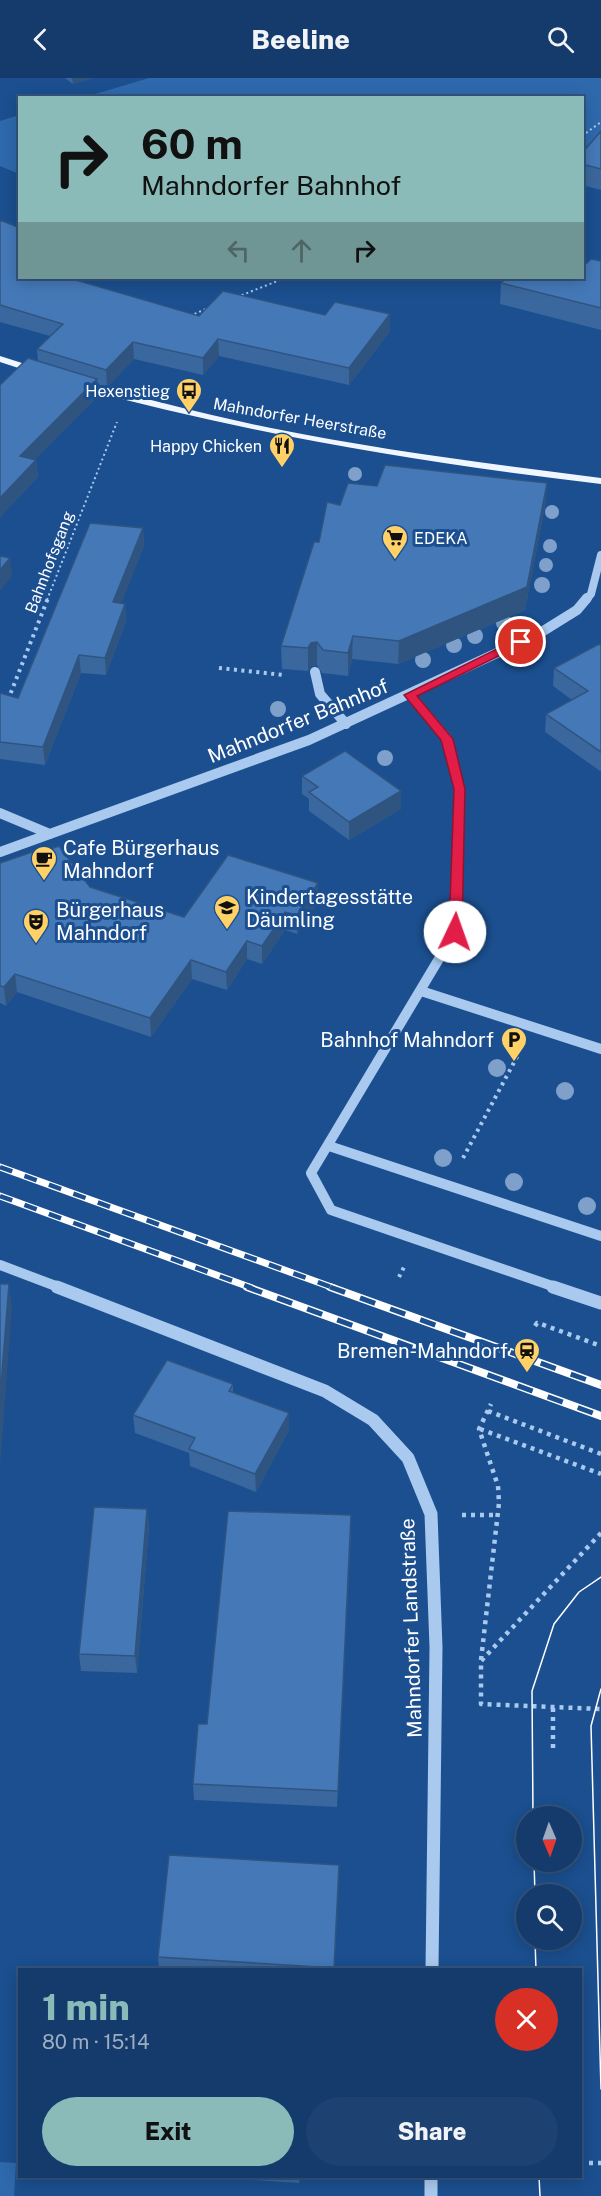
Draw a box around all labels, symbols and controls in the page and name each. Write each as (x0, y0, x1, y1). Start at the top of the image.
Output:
icon: back (24, 23, 57, 56)
text: Beeline (251, 23, 350, 55)
icon: search (544, 23, 577, 56)
text: 60 m (141, 119, 243, 168)
icon: right (42, 120, 120, 198)
text: Mahndorfer Bahnhof (141, 169, 401, 201)
icon: left (222, 234, 255, 267)
icon: ahead (285, 234, 318, 267)
icon: right (348, 234, 381, 267)
bus stop icon: Hexenstieg (174, 376, 204, 414)
place label: Hexenstieg (85, 382, 170, 401)
street label: Mahndorfer Heerstraße (212, 394, 388, 443)
restaurant icon: Happy Chicken (267, 431, 297, 469)
place label: Happy Chicken (150, 437, 262, 456)
street label: Bahnhofsgang (21, 508, 78, 616)
supermarket icon: EDEKA (380, 523, 410, 561)
place label: EDEKA (414, 529, 468, 548)
pin (495, 616, 546, 667)
icon: arrive (504, 625, 537, 658)
street label: Mahndorfer Bahnhof (204, 674, 392, 768)
place label: Cafe Bürgerhaus Mahndorf (63, 836, 219, 883)
cafe icon: Cafe Bürgerhaus Mahndorf (29, 844, 59, 882)
place label: Kindertagesstätte Däumling (246, 885, 413, 932)
school or university icon: Kindertagesstätte Däumling (212, 893, 242, 931)
place label: Bürgerhaus Mahndorf (56, 898, 164, 945)
position arrow (423, 900, 487, 964)
theatre icon: Bürgerhaus Mahndorf (21, 907, 51, 945)
parking icon: Bahnhof Mahndorf (499, 1025, 529, 1063)
place label: Bahnhof Mahndorf (320, 1028, 494, 1052)
station icon: Bremen-Mahndorf (512, 1336, 542, 1374)
place label: Bremen-Mahndorf (337, 1339, 508, 1363)
street label: Mahndorfer Landstraße (395, 1518, 427, 1738)
north arrow (516, 1806, 582, 1872)
map controls (516, 1806, 582, 1950)
button: search (516, 1884, 582, 1950)
text: 1 min (42, 1986, 130, 2028)
button: close (495, 1988, 558, 2051)
text: 80 m · 15:14 (42, 2030, 150, 2054)
button: Exit (42, 2097, 294, 2166)
button: Share (306, 2097, 558, 2166)

